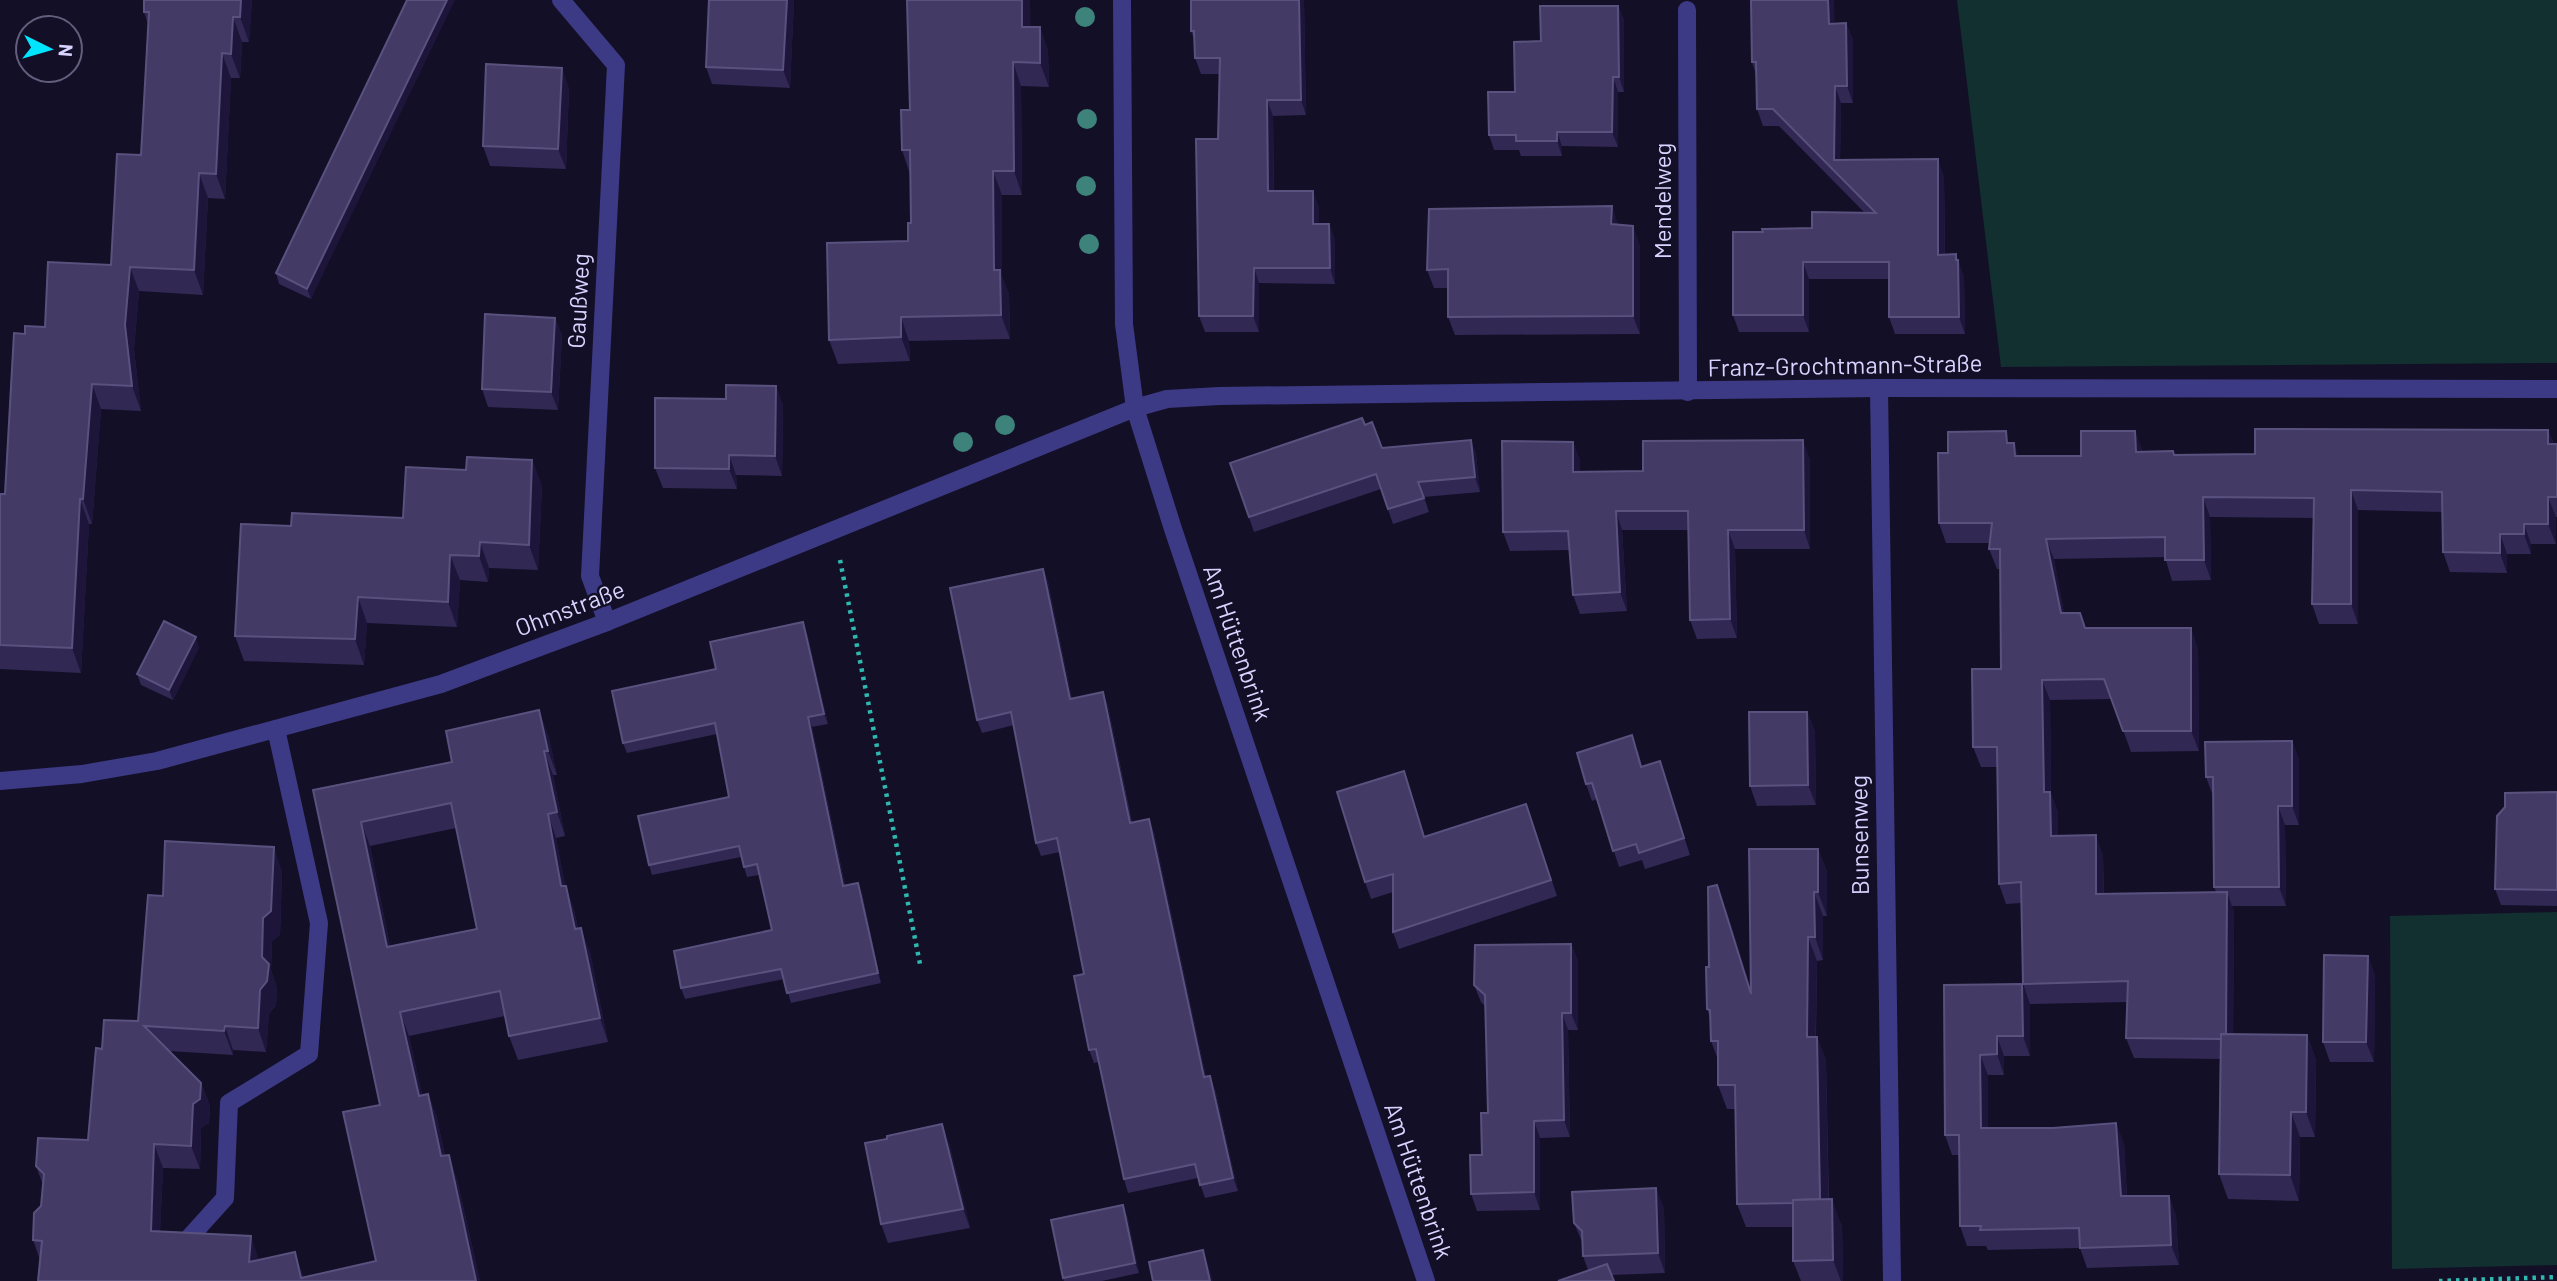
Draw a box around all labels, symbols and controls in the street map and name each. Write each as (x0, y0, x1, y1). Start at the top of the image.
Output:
north arrow (14, 14, 84, 84)
text: N (54, 43, 78, 58)
street label: Mendelweg (1647, 143, 1676, 259)
street label: Gaußweg (561, 253, 594, 349)
street label: Franz-Grochtmann-Straße (1707, 348, 1983, 381)
street label: Am Hüttenbrink (1198, 560, 1279, 725)
street label: Ohmstraße (511, 573, 628, 642)
street label: Bunsenweg (1843, 775, 1874, 895)
street label: Am Hüttenbrink (1379, 1098, 1460, 1263)

